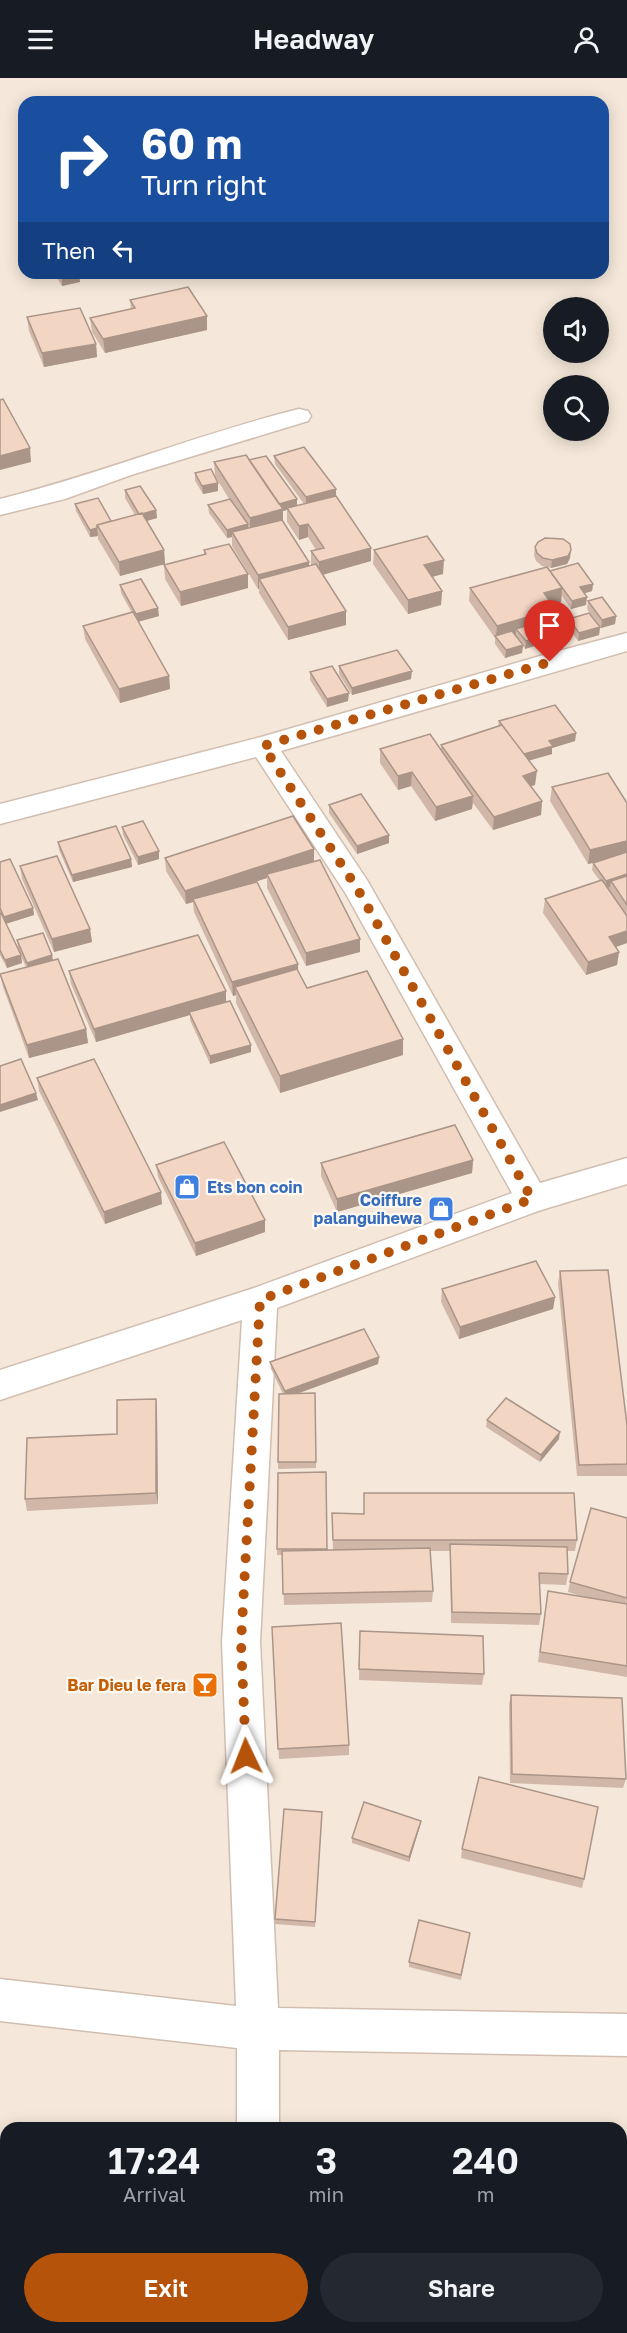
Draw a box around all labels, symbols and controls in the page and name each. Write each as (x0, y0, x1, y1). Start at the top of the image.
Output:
icon: menu (24, 23, 57, 56)
text: Headway (253, 23, 374, 55)
icon: person (570, 23, 603, 56)
text: 60 m (141, 118, 242, 168)
icon: right (42, 120, 120, 198)
text: Turn right (141, 169, 267, 201)
icon: left (107, 234, 140, 267)
text: Then (42, 237, 95, 264)
map controls (543, 297, 609, 441)
button: sound (543, 297, 609, 363)
button: search (543, 375, 609, 441)
pin (524, 600, 575, 662)
icon: arrive (533, 609, 566, 642)
shop icon: Ets bon coin (172, 1172, 202, 1202)
place label: Ets bon coin (207, 1177, 302, 1197)
place label: Coiffure palanguihewa (314, 1190, 422, 1228)
shop icon: Coiffure palanguihewa (426, 1194, 456, 1224)
bar icon: Bar Dieu le fera (190, 1670, 220, 1700)
place label: Bar Dieu le fera (67, 1675, 186, 1695)
position arrow (214, 1724, 278, 1788)
text: 17:24 (108, 2139, 201, 2182)
text: 3 (315, 2139, 337, 2182)
text: 240 (452, 2139, 519, 2182)
text: Arrival (123, 2182, 186, 2206)
text: min (309, 2182, 344, 2206)
text: m (477, 2182, 494, 2206)
button: Exit (24, 2253, 308, 2322)
button: Share (320, 2253, 603, 2322)

